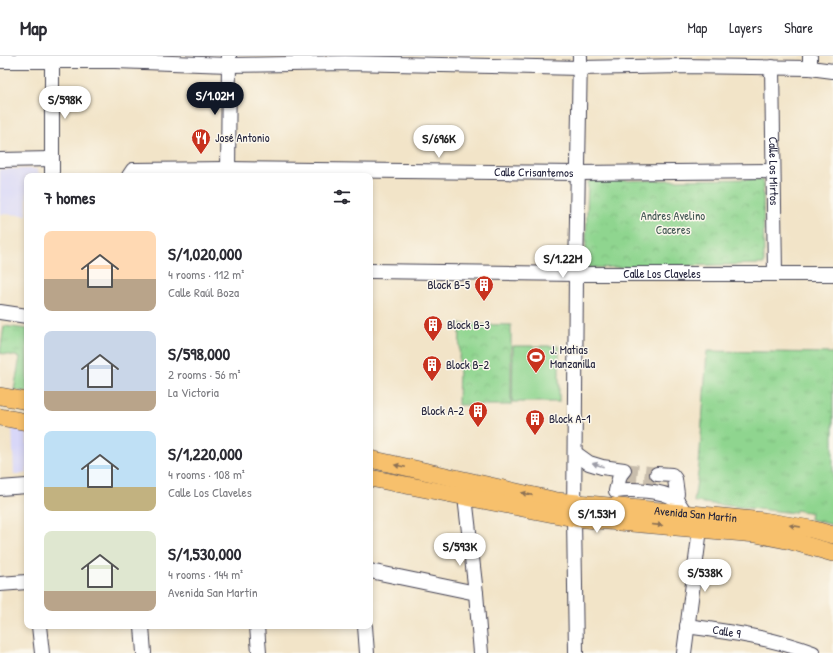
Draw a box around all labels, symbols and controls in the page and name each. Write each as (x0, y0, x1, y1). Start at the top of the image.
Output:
text: Map (20, 15, 47, 41)
text: Map (687, 18, 707, 37)
text: Layers (729, 18, 762, 37)
text: Share (784, 18, 813, 37)
pin: S/1.02M (178, 82, 252, 116)
pin: S/598K (32, 86, 98, 120)
text: S/1.02M (196, 86, 234, 104)
text: S/598K (48, 90, 82, 108)
pin: S/696K (406, 125, 472, 159)
restaurant icon: José Antonio (190, 127, 212, 155)
place label: José Antonio (215, 129, 270, 146)
text: S/696K (422, 129, 456, 147)
street label: Calle Los Mirtos (765, 136, 783, 206)
street label: Calle Crisantemos (494, 163, 574, 181)
text: 7 homes (44, 186, 95, 209)
icon: filters (331, 186, 353, 208)
park label: Andres Avelino Caceres (641, 207, 705, 238)
text: S/1,020,000 (168, 242, 242, 265)
pin: S/1.22M (526, 245, 600, 279)
icon: home (76, 247, 124, 295)
text: S/1.22M (544, 249, 582, 267)
text: 4 rooms · 112 m² (168, 265, 244, 283)
street label: Calle Los Claveles (623, 265, 701, 282)
building icon: Block B-5 (473, 274, 495, 302)
place label: Block B-5 (427, 276, 470, 293)
text: Calle Raúl Boza (168, 283, 239, 301)
building icon: Block B-3 (422, 314, 444, 342)
place label: Block B-3 (447, 316, 490, 333)
place label: J. Matias Manzanilla (550, 341, 595, 372)
text: S/598,000 (168, 342, 230, 365)
sports icon: J. Matias Manzanilla (525, 346, 547, 374)
icon: home (76, 347, 124, 395)
building icon: Block B-2 (421, 354, 443, 382)
place label: Block B-2 (446, 356, 489, 373)
text: 2 rooms · 56 m² (168, 365, 241, 383)
text: La Victoria (168, 383, 219, 401)
building icon: Block A-2 (467, 400, 489, 428)
place label: Block A-2 (421, 402, 464, 419)
building icon: Block A-1 (524, 408, 546, 436)
place label: Block A-1 (549, 410, 591, 427)
text: S/1,220,000 (168, 442, 242, 465)
icon: home (76, 447, 124, 495)
one-way arrow (394, 462, 407, 468)
one-way arrow (591, 462, 603, 468)
text: 4 rooms · 108 m² (168, 465, 245, 483)
text: Calle Los Claveles (168, 483, 252, 501)
one-way arrow (521, 491, 533, 497)
pin: S/1.53M (560, 500, 634, 534)
street label: Avenida San Martín (654, 501, 738, 526)
text: S/1.53M (578, 504, 616, 522)
one-way arrow (651, 522, 663, 528)
one-way arrow (789, 523, 801, 529)
pin: S/593K (427, 533, 493, 567)
text: S/593K (443, 537, 477, 555)
text: S/1,530,000 (168, 542, 241, 565)
icon: home (76, 547, 124, 595)
pin: S/538K (672, 559, 738, 593)
text: S/538K (687, 563, 723, 581)
text: 4 rooms · 144 m² (168, 565, 243, 583)
text: Avenida San Martín (168, 583, 258, 601)
street label: Calle 9 (711, 621, 743, 642)

